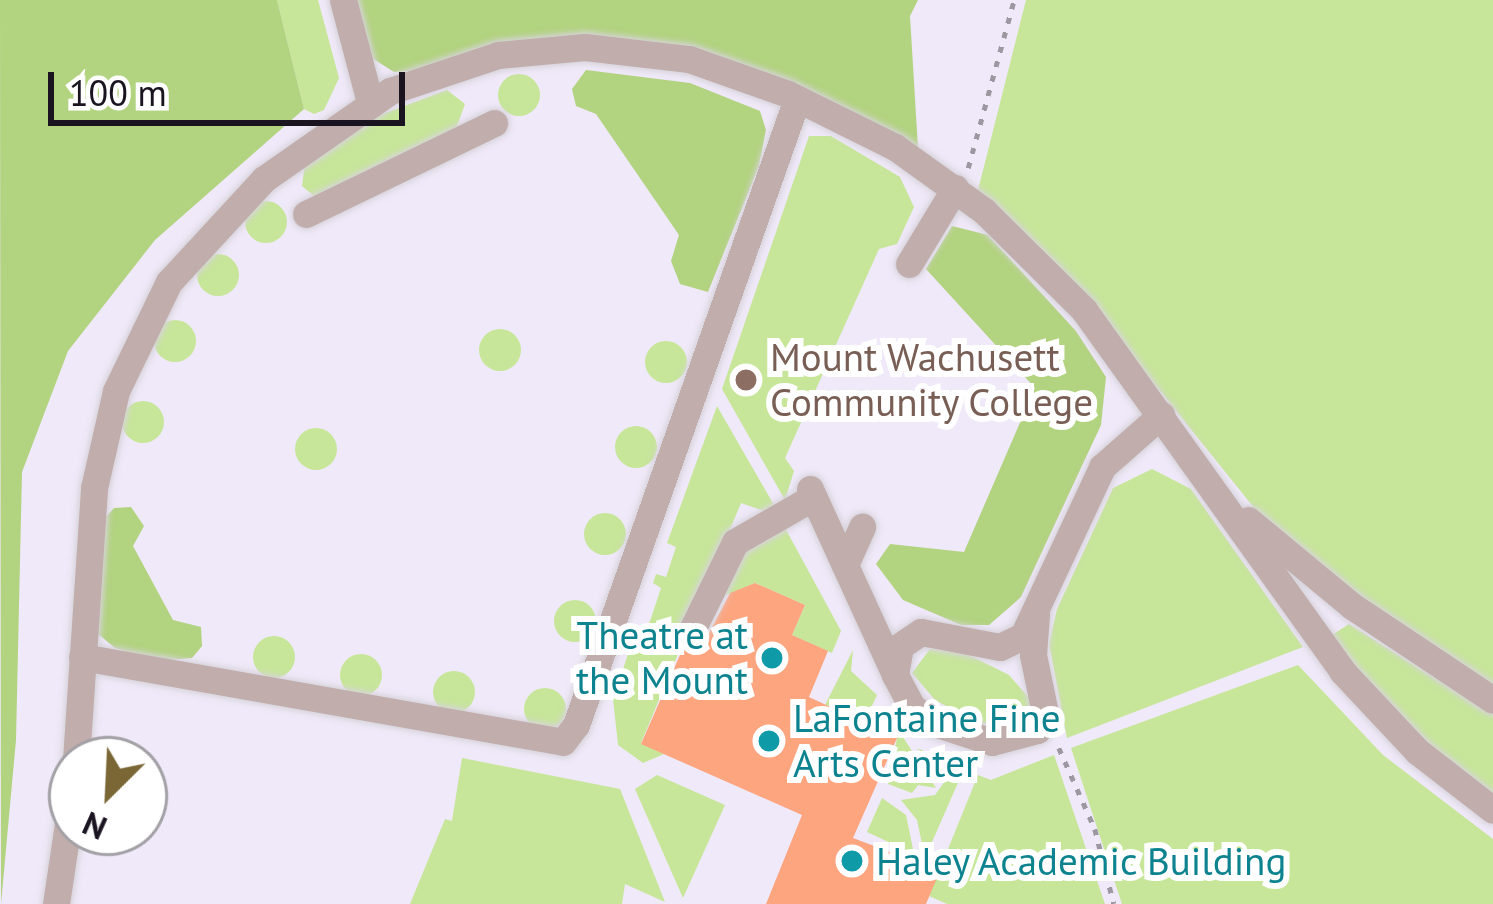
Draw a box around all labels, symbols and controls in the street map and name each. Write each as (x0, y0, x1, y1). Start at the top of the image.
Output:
scale bar (54, 48, 411, 122)
text: 100 m (69, 69, 167, 116)
place label: Mount Wachusett Community College (770, 335, 1094, 426)
marker: Mount Wachusett Community College (733, 367, 759, 393)
place label: Theatre at the Mount (576, 613, 748, 704)
marker: Theatre at the Mount (759, 645, 785, 671)
place label: LaFontaine Fine Arts Center (793, 696, 1060, 787)
marker: LaFontaine Fine Arts Center (756, 728, 782, 754)
north arrow (48, 736, 168, 856)
text: N (76, 803, 113, 851)
place label: Haley Academic Building (876, 838, 1290, 884)
marker: Haley Academic Building (839, 848, 865, 874)

